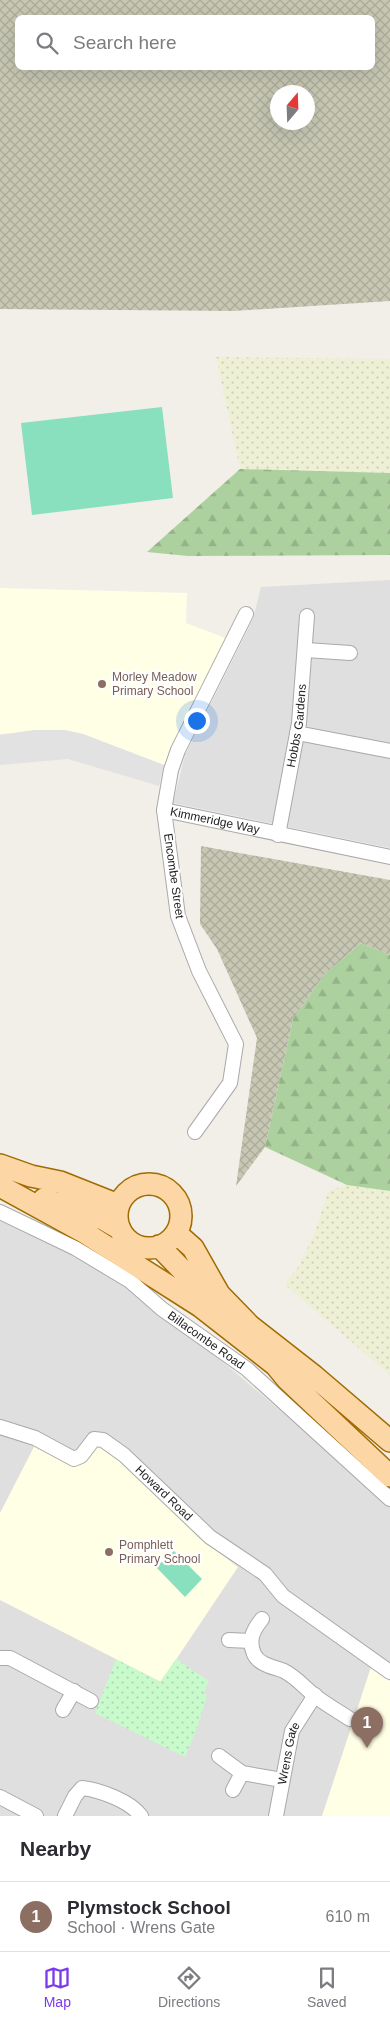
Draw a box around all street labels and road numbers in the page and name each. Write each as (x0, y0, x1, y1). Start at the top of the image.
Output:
street label: Hobbs Gardens (284, 683, 309, 769)
street label: Kimmeridge Way (169, 804, 261, 837)
street label: Encombe Street (161, 832, 187, 920)
street label: Billacombe Road (165, 1308, 247, 1372)
street label: Howard Road (132, 1463, 195, 1523)
street label: Wrens Gate (275, 1719, 303, 1786)

